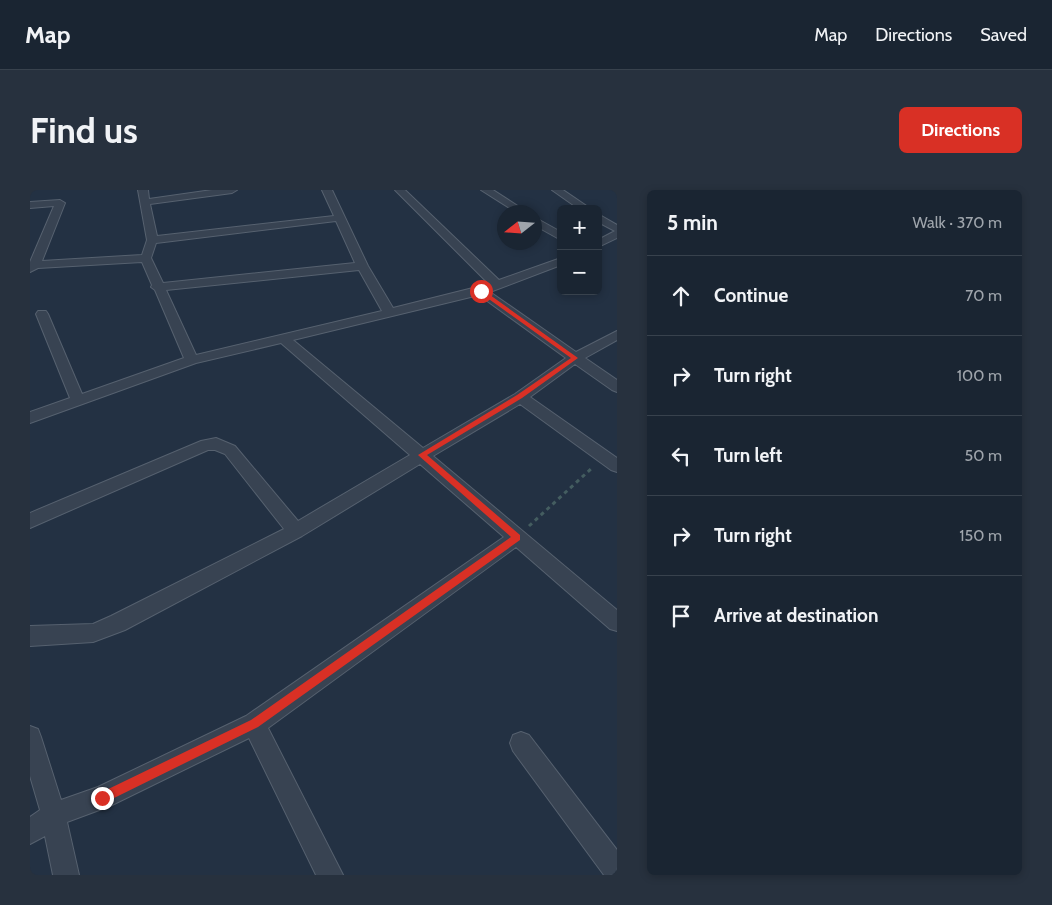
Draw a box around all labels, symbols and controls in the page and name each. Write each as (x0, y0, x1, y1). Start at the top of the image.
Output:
text: Map (25, 20, 71, 49)
text: Map (814, 24, 847, 46)
text: Directions (875, 24, 952, 46)
text: Saved (980, 24, 1027, 46)
button: Directions (899, 107, 1022, 153)
text: Find us (30, 109, 138, 152)
north arrow (497, 205, 542, 250)
map controls (557, 205, 602, 295)
button: + (557, 205, 602, 250)
text: 5 min (667, 210, 718, 235)
text: Walk · 370 m (913, 213, 1002, 232)
button: − (557, 250, 602, 295)
route start (470, 280, 493, 303)
icon: ahead (667, 282, 695, 310)
text: Continue (714, 284, 788, 307)
text: 70 m (965, 286, 1002, 305)
icon: right (667, 362, 695, 390)
text: Turn right (714, 364, 792, 387)
text: 100 m (957, 366, 1002, 385)
icon: left (667, 442, 695, 470)
text: Turn left (714, 444, 782, 467)
text: 50 m (965, 446, 1002, 465)
icon: right (667, 522, 695, 550)
text: Turn right (714, 524, 792, 547)
text: 150 m (959, 526, 1002, 545)
icon: arrive (667, 602, 695, 630)
text: Arrive at destination (714, 604, 878, 627)
route end (91, 787, 114, 810)

